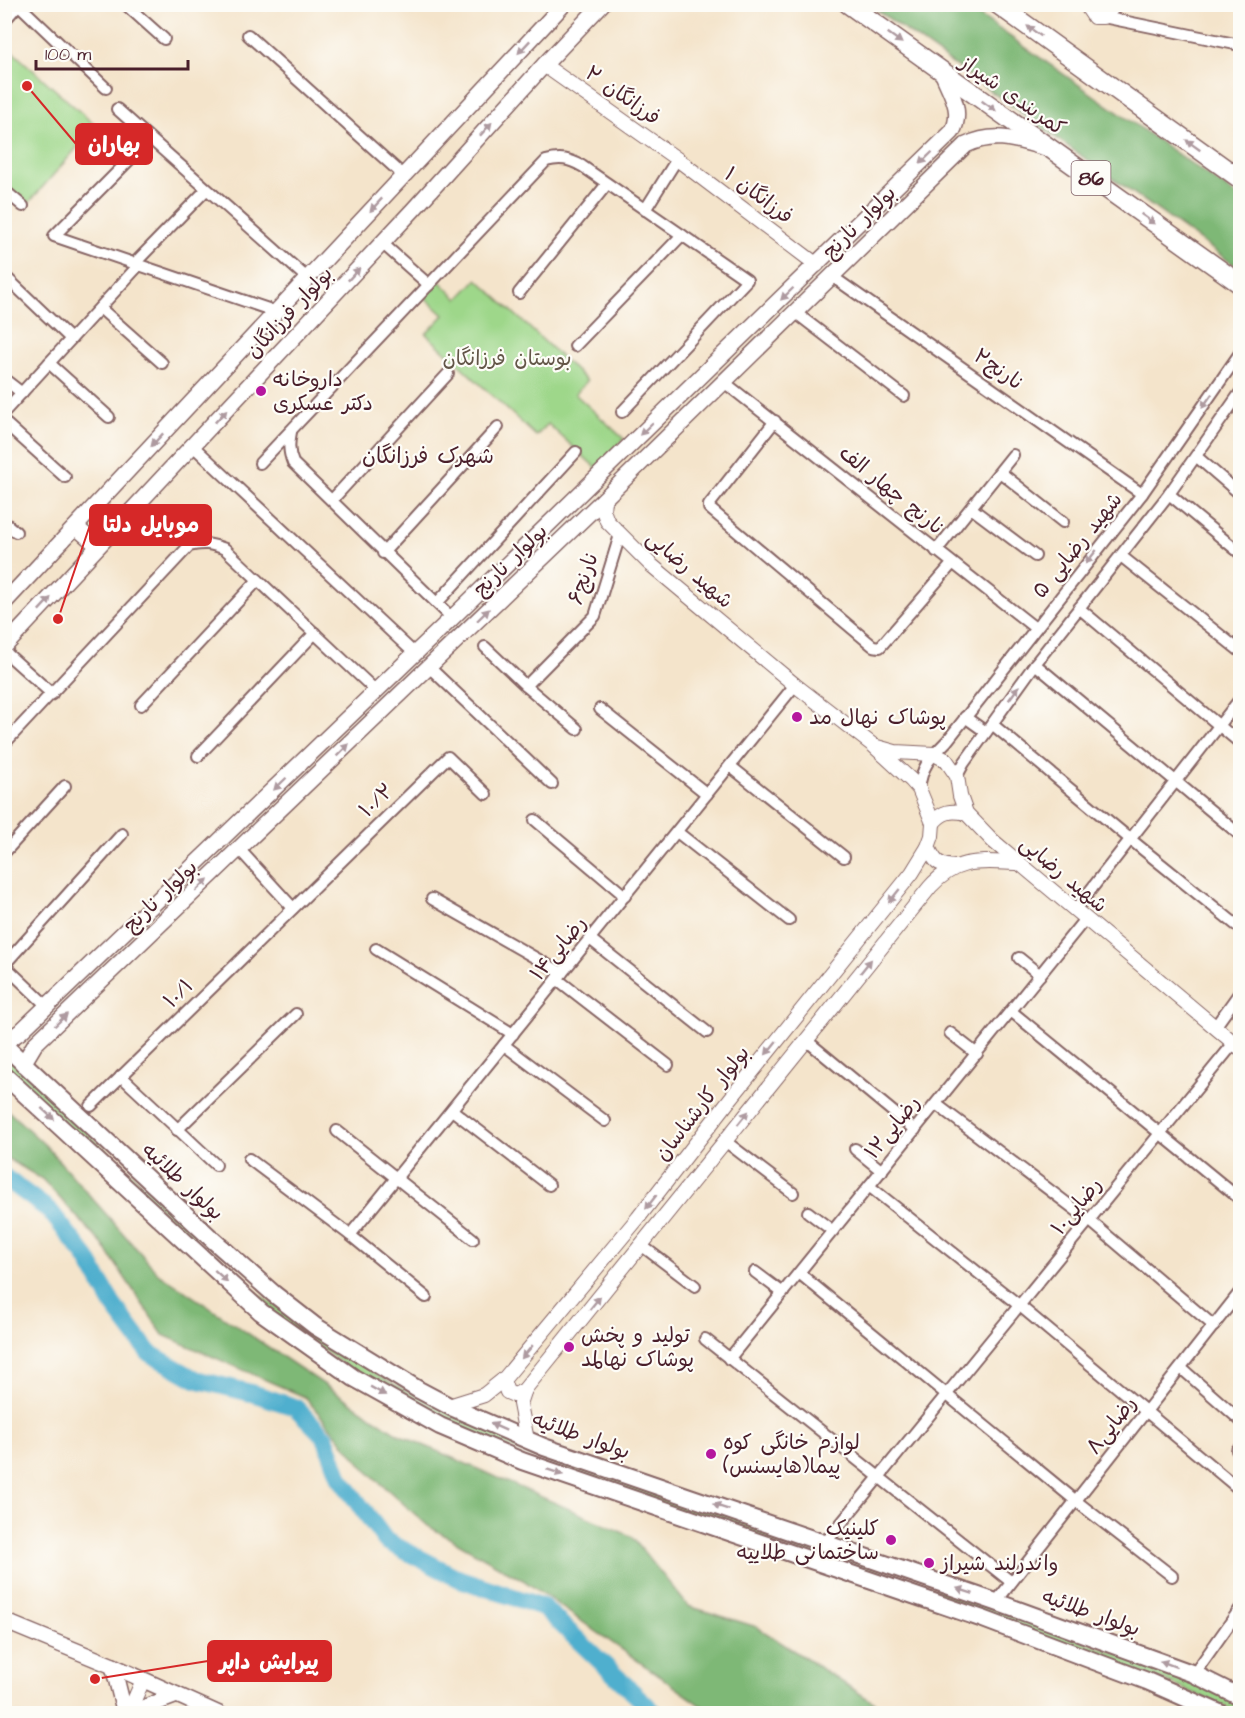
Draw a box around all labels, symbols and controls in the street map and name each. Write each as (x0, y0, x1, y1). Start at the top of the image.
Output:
one-way arrow (1027, 25, 1043, 37)
one-way arrow (887, 32, 902, 44)
scale bar (36, 33, 188, 71)
one-way arrow (517, 40, 531, 55)
text: 100 m (45, 42, 91, 67)
street label: کمربندی شیراز (952, 47, 1071, 143)
street label: فرزانگان ۲ (579, 59, 666, 132)
one-way arrow (982, 100, 997, 112)
one-way arrow (478, 123, 492, 137)
callout: بهاران (76, 124, 152, 164)
text: بهاران (88, 130, 140, 161)
one-way arrow (1185, 139, 1201, 151)
one-way arrow (920, 150, 934, 164)
street label: فرزانگان ۱ (718, 160, 799, 231)
road number: 86 (1072, 161, 1110, 195)
street label: بولوار نارنج (816, 179, 903, 266)
one-way arrow (370, 198, 384, 212)
one-way arrow (1140, 213, 1156, 225)
street label: بولوار فرزانگان (239, 260, 339, 365)
one-way arrow (347, 266, 361, 281)
one-way arrow (779, 287, 794, 301)
street label: نارنج۲ (968, 342, 1030, 397)
park label: بوستان فرزانگان (442, 344, 572, 373)
place label: داروخانه دکتر عسکری (273, 365, 373, 418)
marker: داروخانه دکتر عسکری (254, 384, 268, 398)
one-way arrow (1201, 392, 1213, 408)
one-way arrow (214, 409, 227, 424)
one-way arrow (640, 422, 654, 436)
one-way arrow (150, 432, 164, 447)
street label: نارنج چهار الف (833, 439, 951, 542)
district label: شهرک فرزانگان (362, 441, 494, 472)
street label: شهید رضایی ۵ (1026, 486, 1129, 605)
callout: موبایل دلتا (90, 505, 211, 545)
text: موبایل دلتا (103, 510, 199, 541)
street label: بولوار نارنج (467, 517, 554, 603)
street label: شهید رضایی (640, 524, 739, 615)
street label: نارنج۶ (561, 548, 606, 608)
one-way arrow (1086, 550, 1098, 565)
one-way arrow (37, 598, 51, 612)
one-way arrow (475, 609, 490, 622)
one-way arrow (1008, 686, 1020, 702)
place label: پوشاک نهال مد (809, 703, 946, 732)
marker: پوشاک نهال مد (790, 710, 804, 724)
one-way arrow (335, 743, 350, 757)
one-way arrow (273, 776, 287, 790)
street label: ۱۰/۲ (353, 777, 400, 824)
street label: شهید رضایی (1014, 829, 1114, 920)
street label: بولوار نارنج (117, 853, 204, 939)
one-way arrow (194, 878, 209, 892)
one-way arrow (888, 889, 900, 904)
street label: رضایی۱۴ (523, 910, 593, 987)
one-way arrow (859, 959, 871, 974)
street label: ۱۰/۱ (157, 972, 200, 1015)
one-way arrow (53, 1013, 67, 1027)
street label: بولوار کارشناسان (648, 1040, 757, 1167)
one-way arrow (765, 1040, 778, 1056)
street label: رضایی۱۲ (858, 1089, 927, 1165)
one-way arrow (40, 1107, 55, 1120)
one-way arrow (737, 1110, 750, 1126)
street label: بولوار طلائیه (135, 1136, 230, 1227)
street label: رضایی۱۰ (1044, 1171, 1109, 1241)
one-way arrow (646, 1194, 658, 1209)
one-way arrow (213, 1269, 228, 1282)
one-way arrow (588, 1295, 600, 1310)
place label: تولید و پخش پوشاک نهالمد (581, 1321, 694, 1374)
marker: تولید و پخش پوشاک نهالمد (562, 1340, 576, 1354)
one-way arrow (521, 1344, 534, 1359)
one-way arrow (370, 1386, 387, 1396)
street label: رضایی۸ (1079, 1390, 1143, 1461)
street label: بولوار طلائیه (528, 1404, 634, 1467)
one-way arrow (489, 1423, 506, 1432)
place label: لوازم خانگی کوه پیما(هایسنس) (723, 1428, 860, 1481)
marker: لوازم خانگی کوه پیما(هایسنس) (704, 1447, 718, 1461)
one-way arrow (546, 1468, 564, 1478)
one-way arrow (712, 1502, 730, 1512)
place label: کلینیک ساختمانی طلاییه (736, 1514, 879, 1567)
marker: کلینیک ساختمانی طلاییه (884, 1533, 898, 1547)
place label: واندرلند شیراز (939, 1549, 1058, 1578)
marker: واندرلند شیراز (922, 1556, 936, 1570)
street label: بولوار طلائیه (1038, 1581, 1144, 1644)
one-way arrow (956, 1586, 974, 1595)
callout: پیرایش داپر (208, 1641, 331, 1681)
text: پیرایش داپر (217, 1647, 319, 1678)
one-way arrow (1159, 1659, 1177, 1669)

